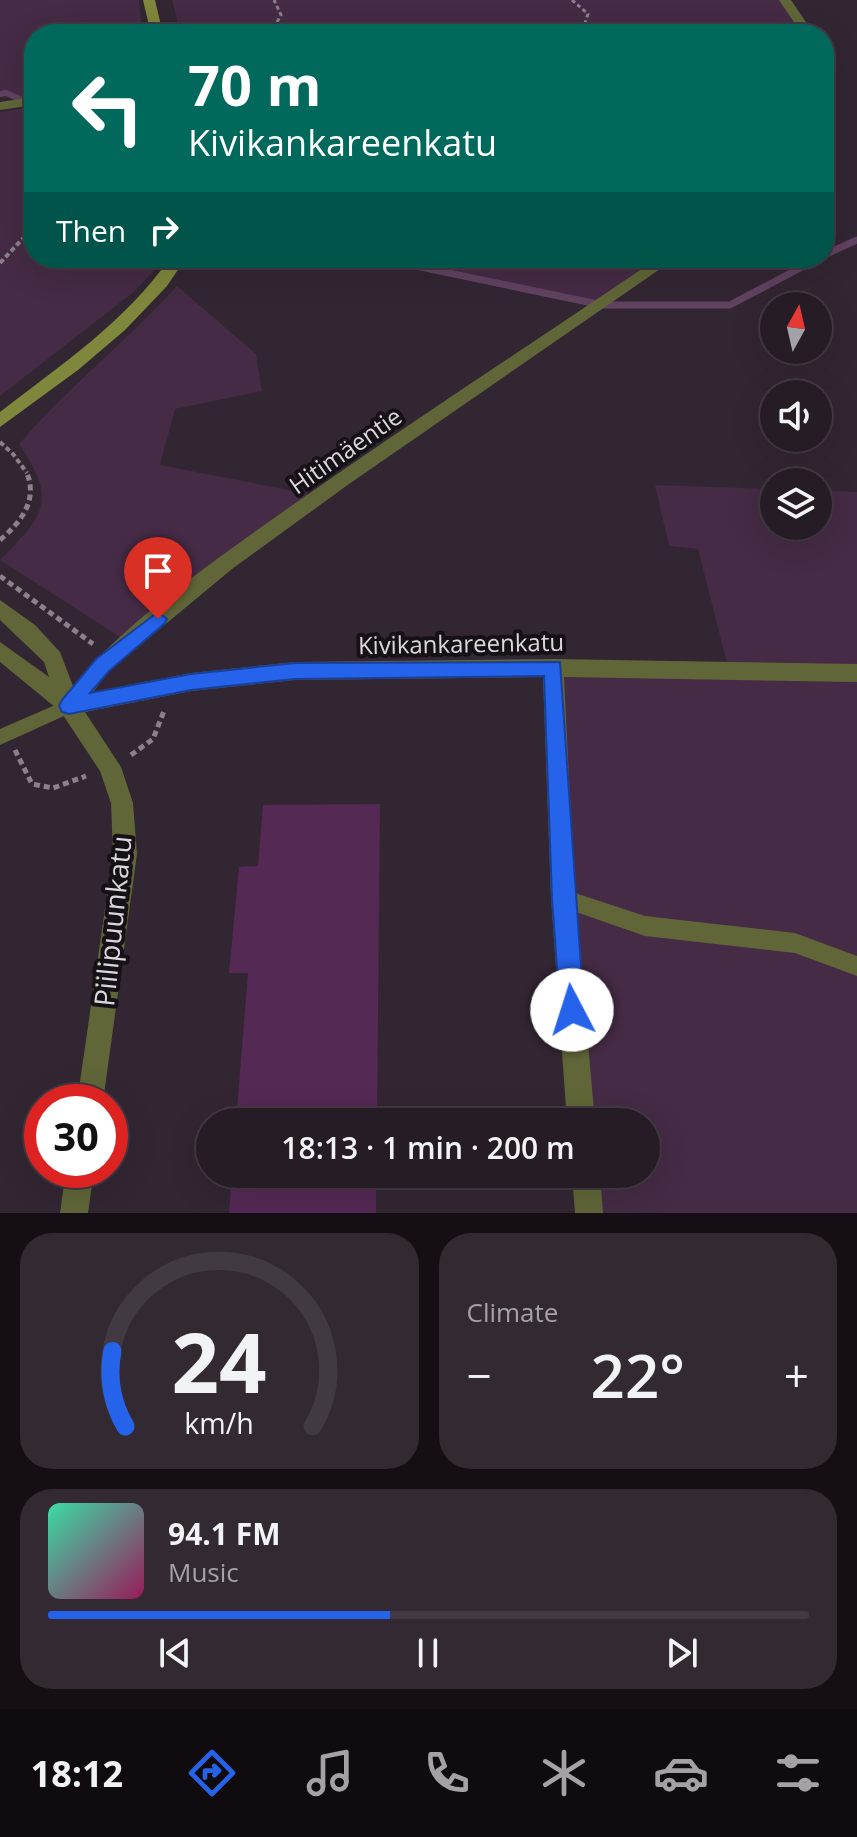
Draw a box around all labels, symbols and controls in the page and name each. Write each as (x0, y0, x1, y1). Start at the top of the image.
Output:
text: 70 m (188, 46, 322, 122)
icon: left (56, 56, 160, 160)
text: Kivikankareenkatu (188, 118, 497, 167)
icon: right (142, 208, 186, 252)
text: Then (56, 210, 126, 251)
north arrow (760, 292, 832, 364)
map controls (760, 292, 832, 540)
button: sound (760, 380, 832, 452)
street label: Hitimäentie (282, 399, 408, 501)
button: layers (760, 468, 832, 540)
pin (124, 537, 192, 619)
icon: arrive (136, 549, 180, 593)
street label: Kivikankareenkatu (358, 625, 564, 661)
street label: Piilipuunkatu (84, 834, 140, 1008)
position arrow (530, 968, 614, 1052)
speed limit sign: 30 (24, 1084, 128, 1188)
text: 18:13 · 1 min · 200 m (281, 1127, 575, 1168)
text: Climate (467, 1294, 558, 1330)
text: 24 (172, 1304, 267, 1417)
text: 22° (591, 1334, 685, 1416)
text: − (467, 1345, 492, 1405)
text: + (784, 1345, 809, 1405)
text: km/h (185, 1403, 254, 1442)
text: 94.1 FM (168, 1513, 281, 1554)
text: Music (168, 1554, 239, 1590)
icon: previous (153, 1631, 197, 1675)
icon: pause (406, 1631, 450, 1675)
icon: next (660, 1631, 704, 1675)
icon: directions (184, 1745, 240, 1801)
icon: music (302, 1745, 358, 1801)
icon: phone (419, 1745, 475, 1801)
icon: climate (536, 1745, 592, 1801)
icon: car (653, 1745, 709, 1801)
icon: filters (770, 1745, 826, 1801)
text: 18:12 (31, 1749, 123, 1798)

